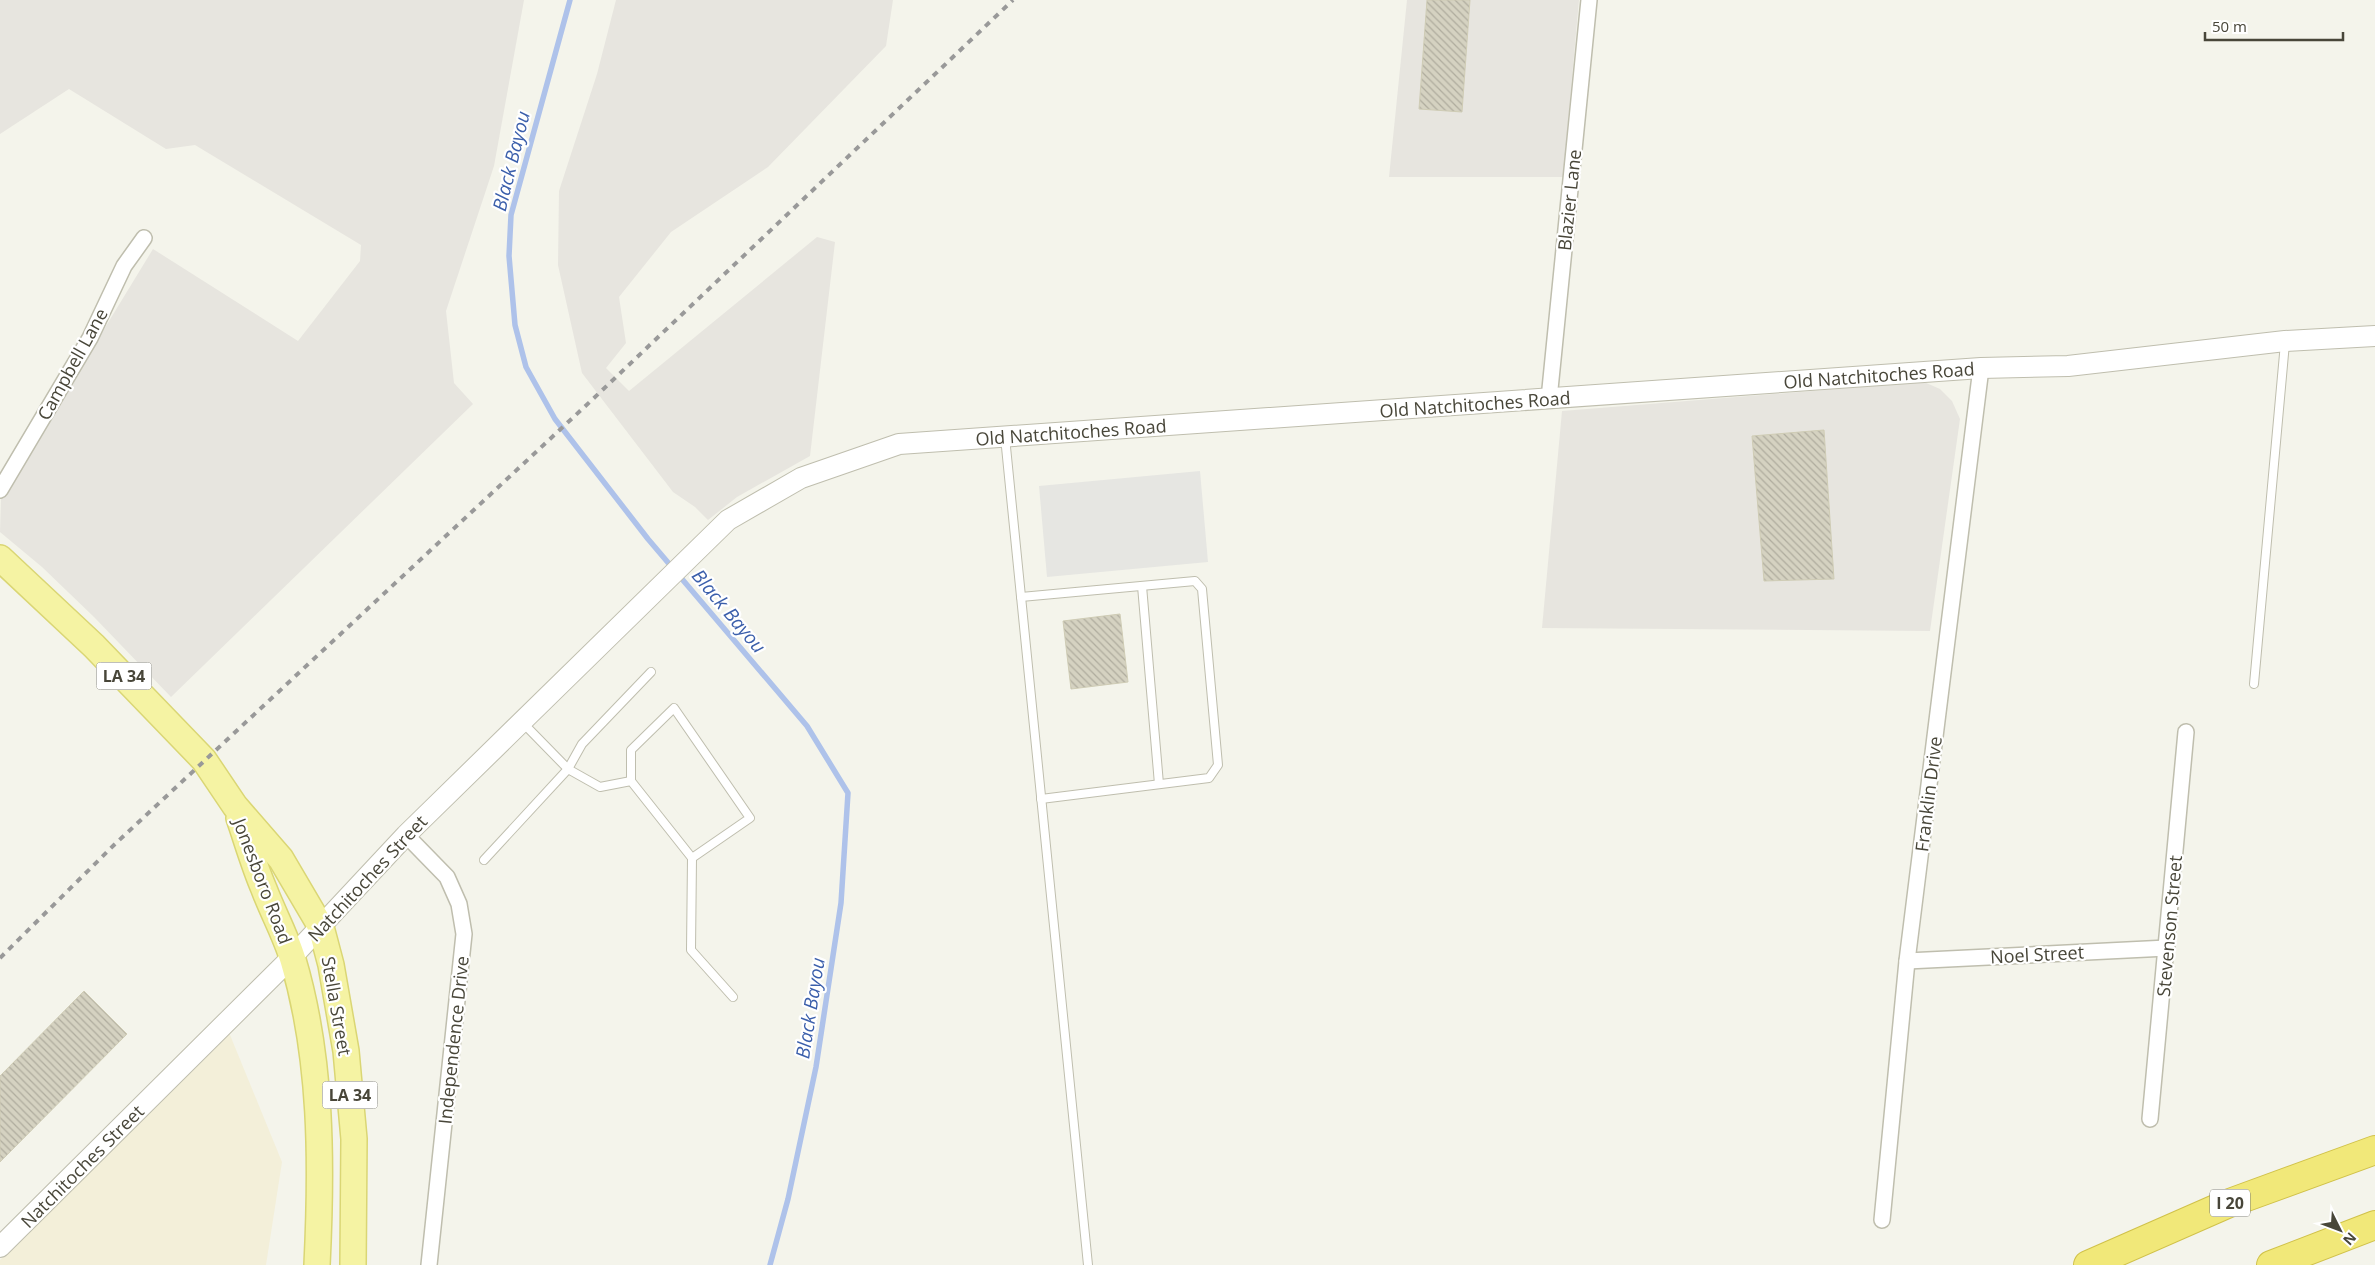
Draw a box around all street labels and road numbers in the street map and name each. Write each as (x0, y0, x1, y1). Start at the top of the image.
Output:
street label: Blazier Lane (1552, 148, 1586, 252)
street label: Campbell Lane (31, 304, 113, 424)
street label: Old Natchitoches Road (1783, 356, 1975, 394)
street label: Old Natchitoches Road (1379, 385, 1571, 423)
street label: Old Natchitoches Road (975, 413, 1167, 451)
road number: LA 34 (96, 662, 152, 689)
street label: Franklin Drive (1909, 735, 1947, 853)
street label: Natchitoches Street (302, 810, 432, 946)
street label: Jonesboro Road (227, 813, 298, 947)
street label: Stevenson Street (2151, 854, 2187, 998)
street label: Noel Street (1989, 940, 2085, 968)
street label: Stella Street (316, 954, 358, 1058)
street label: Independence Drive (432, 955, 474, 1125)
road number: LA 34 (322, 1082, 378, 1108)
street label: Natchitoches Street (15, 1099, 149, 1233)
road number: I 20 (2210, 1190, 2250, 1216)

